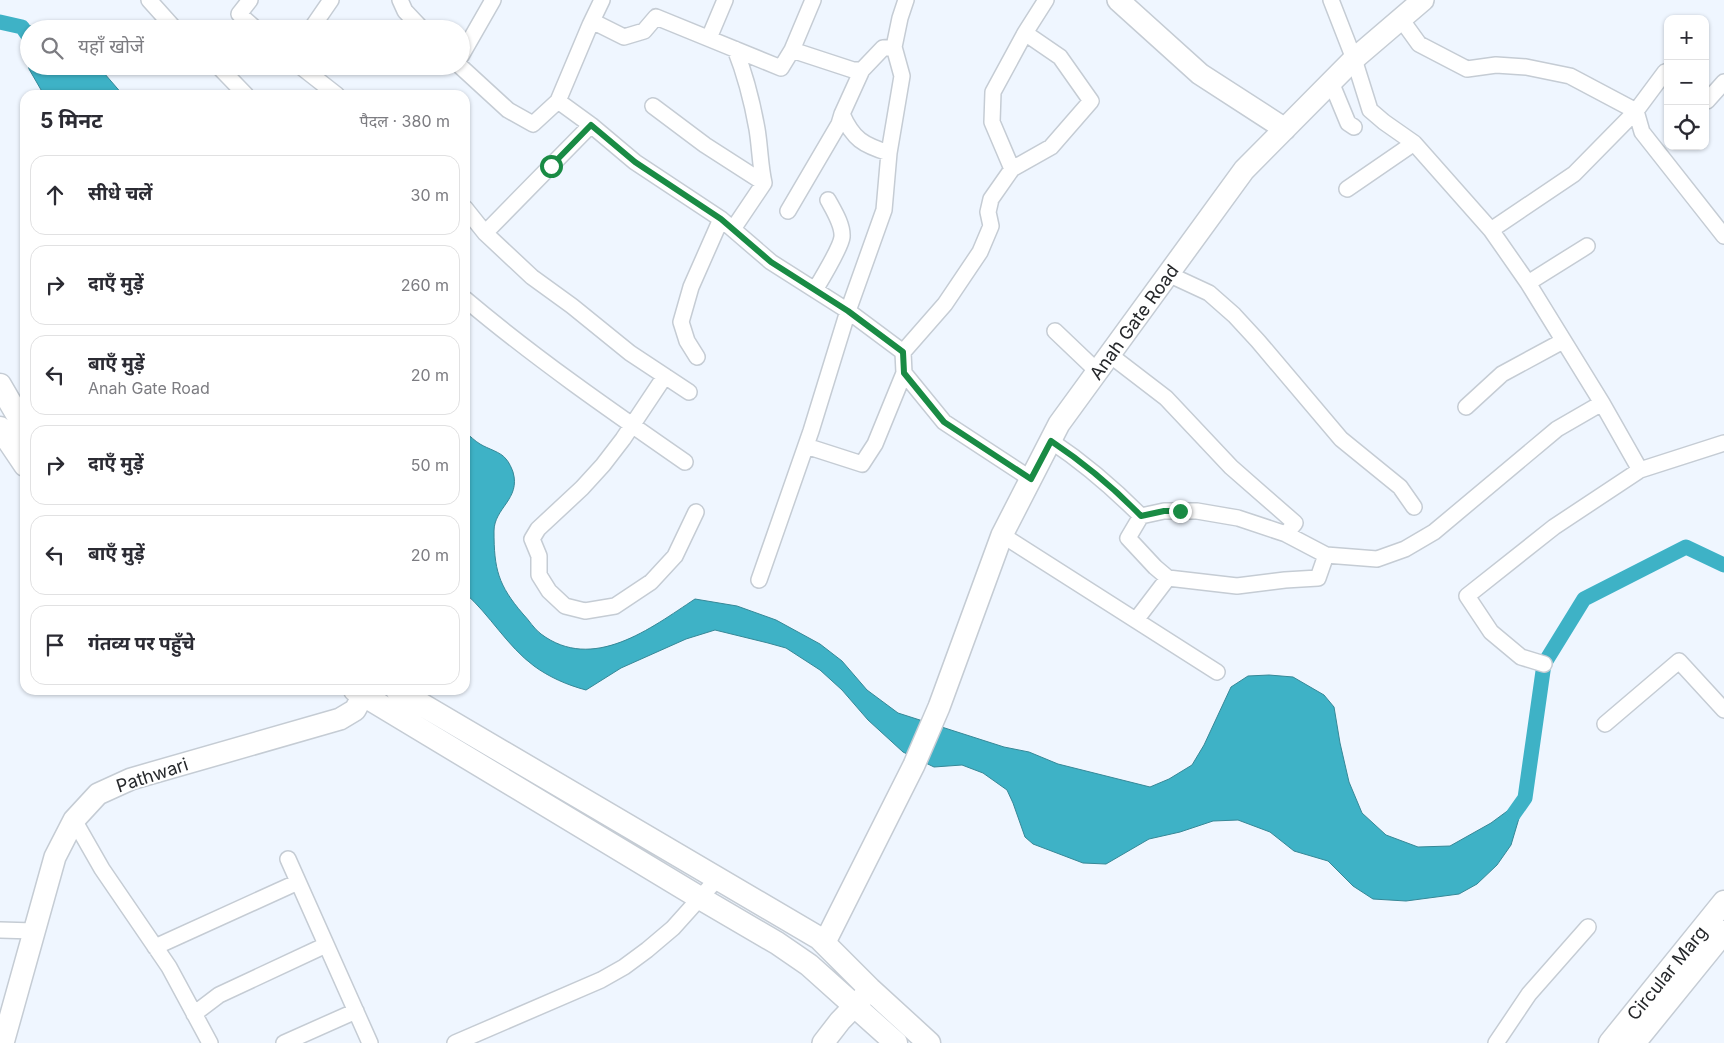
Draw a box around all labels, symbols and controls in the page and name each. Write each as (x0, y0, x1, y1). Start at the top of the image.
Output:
map controls (1664, 15, 1709, 150)
button: + (1664, 15, 1709, 60)
search box (20, 20, 470, 75)
icon: search (38, 34, 66, 62)
text: यहाँ खोजें (78, 35, 144, 58)
button: − (1664, 60, 1709, 105)
button: locate (1664, 105, 1709, 150)
text: 5 मिनट (40, 108, 102, 133)
text: पैदल · 380 m (360, 111, 450, 131)
route start (540, 155, 563, 178)
icon: ahead (41, 181, 69, 209)
text: सीधे चलें (88, 182, 152, 205)
text: 30 m (411, 185, 449, 205)
street label: Anah Gate Road (1085, 260, 1183, 384)
icon: right (41, 271, 69, 299)
text: दाएँ मुड़ें (88, 272, 144, 295)
text: 260 m (401, 275, 449, 295)
text: बाएँ मुड़ें (88, 352, 145, 375)
icon: left (41, 361, 69, 389)
text: 20 m (411, 365, 449, 385)
text: Anah Gate Road (88, 378, 210, 398)
icon: right (41, 451, 69, 479)
text: दाएँ मुड़ें (88, 452, 144, 475)
text: 50 m (411, 455, 449, 475)
route end (1169, 500, 1192, 523)
icon: left (41, 541, 69, 569)
text: बाएँ मुड़ें (88, 542, 145, 565)
text: 20 m (411, 545, 449, 565)
icon: arrive (41, 631, 69, 659)
text: गंतव्य पर पहुँचे (88, 632, 195, 655)
street label: Pathwari (113, 754, 191, 796)
street label: Circular Marg (1623, 922, 1711, 1024)

